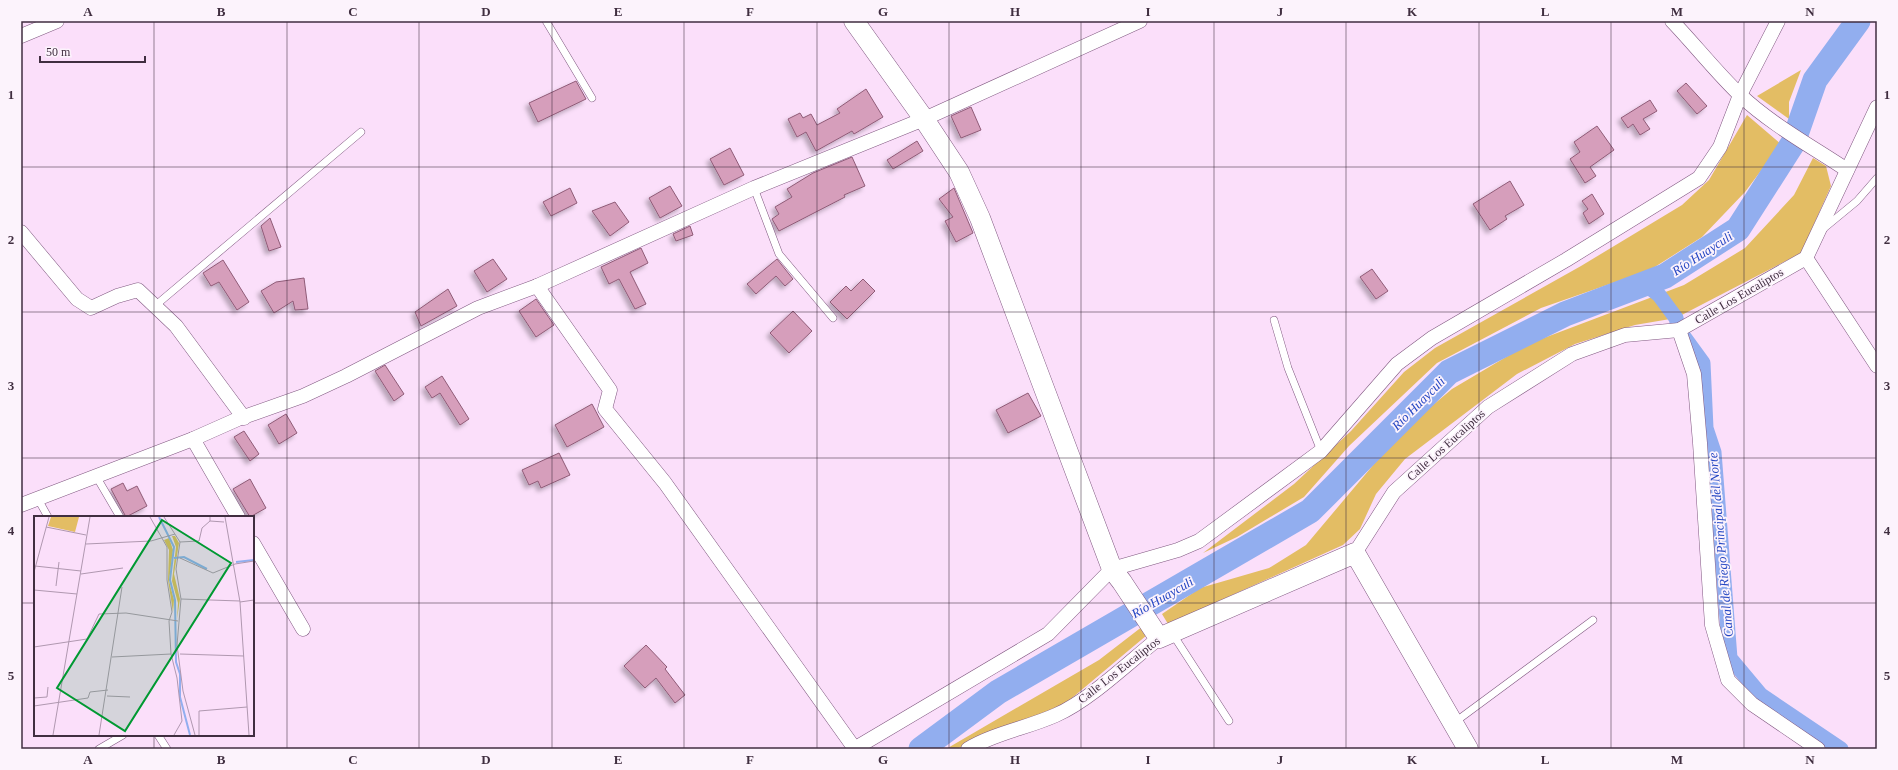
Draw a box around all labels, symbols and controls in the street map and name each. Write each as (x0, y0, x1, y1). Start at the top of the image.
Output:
text: A (83, 4, 93, 19)
text: B (217, 4, 226, 19)
text: C (348, 4, 358, 19)
text: D (481, 4, 491, 19)
text: E (614, 4, 622, 19)
text: F (746, 4, 754, 19)
text: G (878, 4, 888, 19)
text: H (1010, 4, 1020, 19)
text: I (1145, 4, 1151, 19)
text: J (1277, 4, 1284, 19)
text: K (1407, 4, 1418, 19)
text: L (1541, 4, 1550, 19)
text: M (1671, 4, 1683, 19)
text: N (1805, 4, 1815, 19)
scale bar (40, 38, 145, 64)
text: 50 m (46, 45, 71, 59)
text: 1 (8, 87, 14, 102)
text: 1 (1884, 87, 1890, 102)
water label: Río Huayculi (1668, 228, 1736, 279)
text: 2 (8, 232, 14, 247)
text: 2 (1884, 232, 1890, 247)
street label: Calle Los Eucaliptos (1692, 265, 1786, 327)
water label: Río Huayculi (1388, 373, 1448, 434)
text: 3 (8, 378, 15, 393)
text: 3 (1884, 378, 1891, 393)
street label: Calle Los Eucaliptos (1404, 406, 1488, 484)
water label: Canal de Riego Principal del Norte (1705, 452, 1736, 638)
inset map (34, 516, 254, 736)
text: 4 (8, 523, 15, 538)
text: 4 (1884, 523, 1891, 538)
water label: Río Huayculi (1128, 574, 1196, 622)
street label: Calle Los Eucaliptos (1075, 634, 1163, 706)
text: 5 (8, 668, 15, 683)
text: 5 (1884, 668, 1891, 683)
text: A (83, 752, 93, 767)
text: B (217, 752, 226, 767)
text: C (348, 752, 358, 767)
text: D (481, 752, 491, 767)
text: E (614, 752, 622, 767)
text: F (746, 752, 754, 767)
text: G (878, 752, 888, 767)
text: H (1010, 752, 1020, 767)
text: I (1145, 752, 1151, 767)
text: J (1277, 752, 1284, 767)
text: K (1407, 752, 1418, 767)
text: L (1541, 752, 1550, 767)
text: M (1671, 752, 1683, 767)
text: N (1805, 752, 1815, 767)

